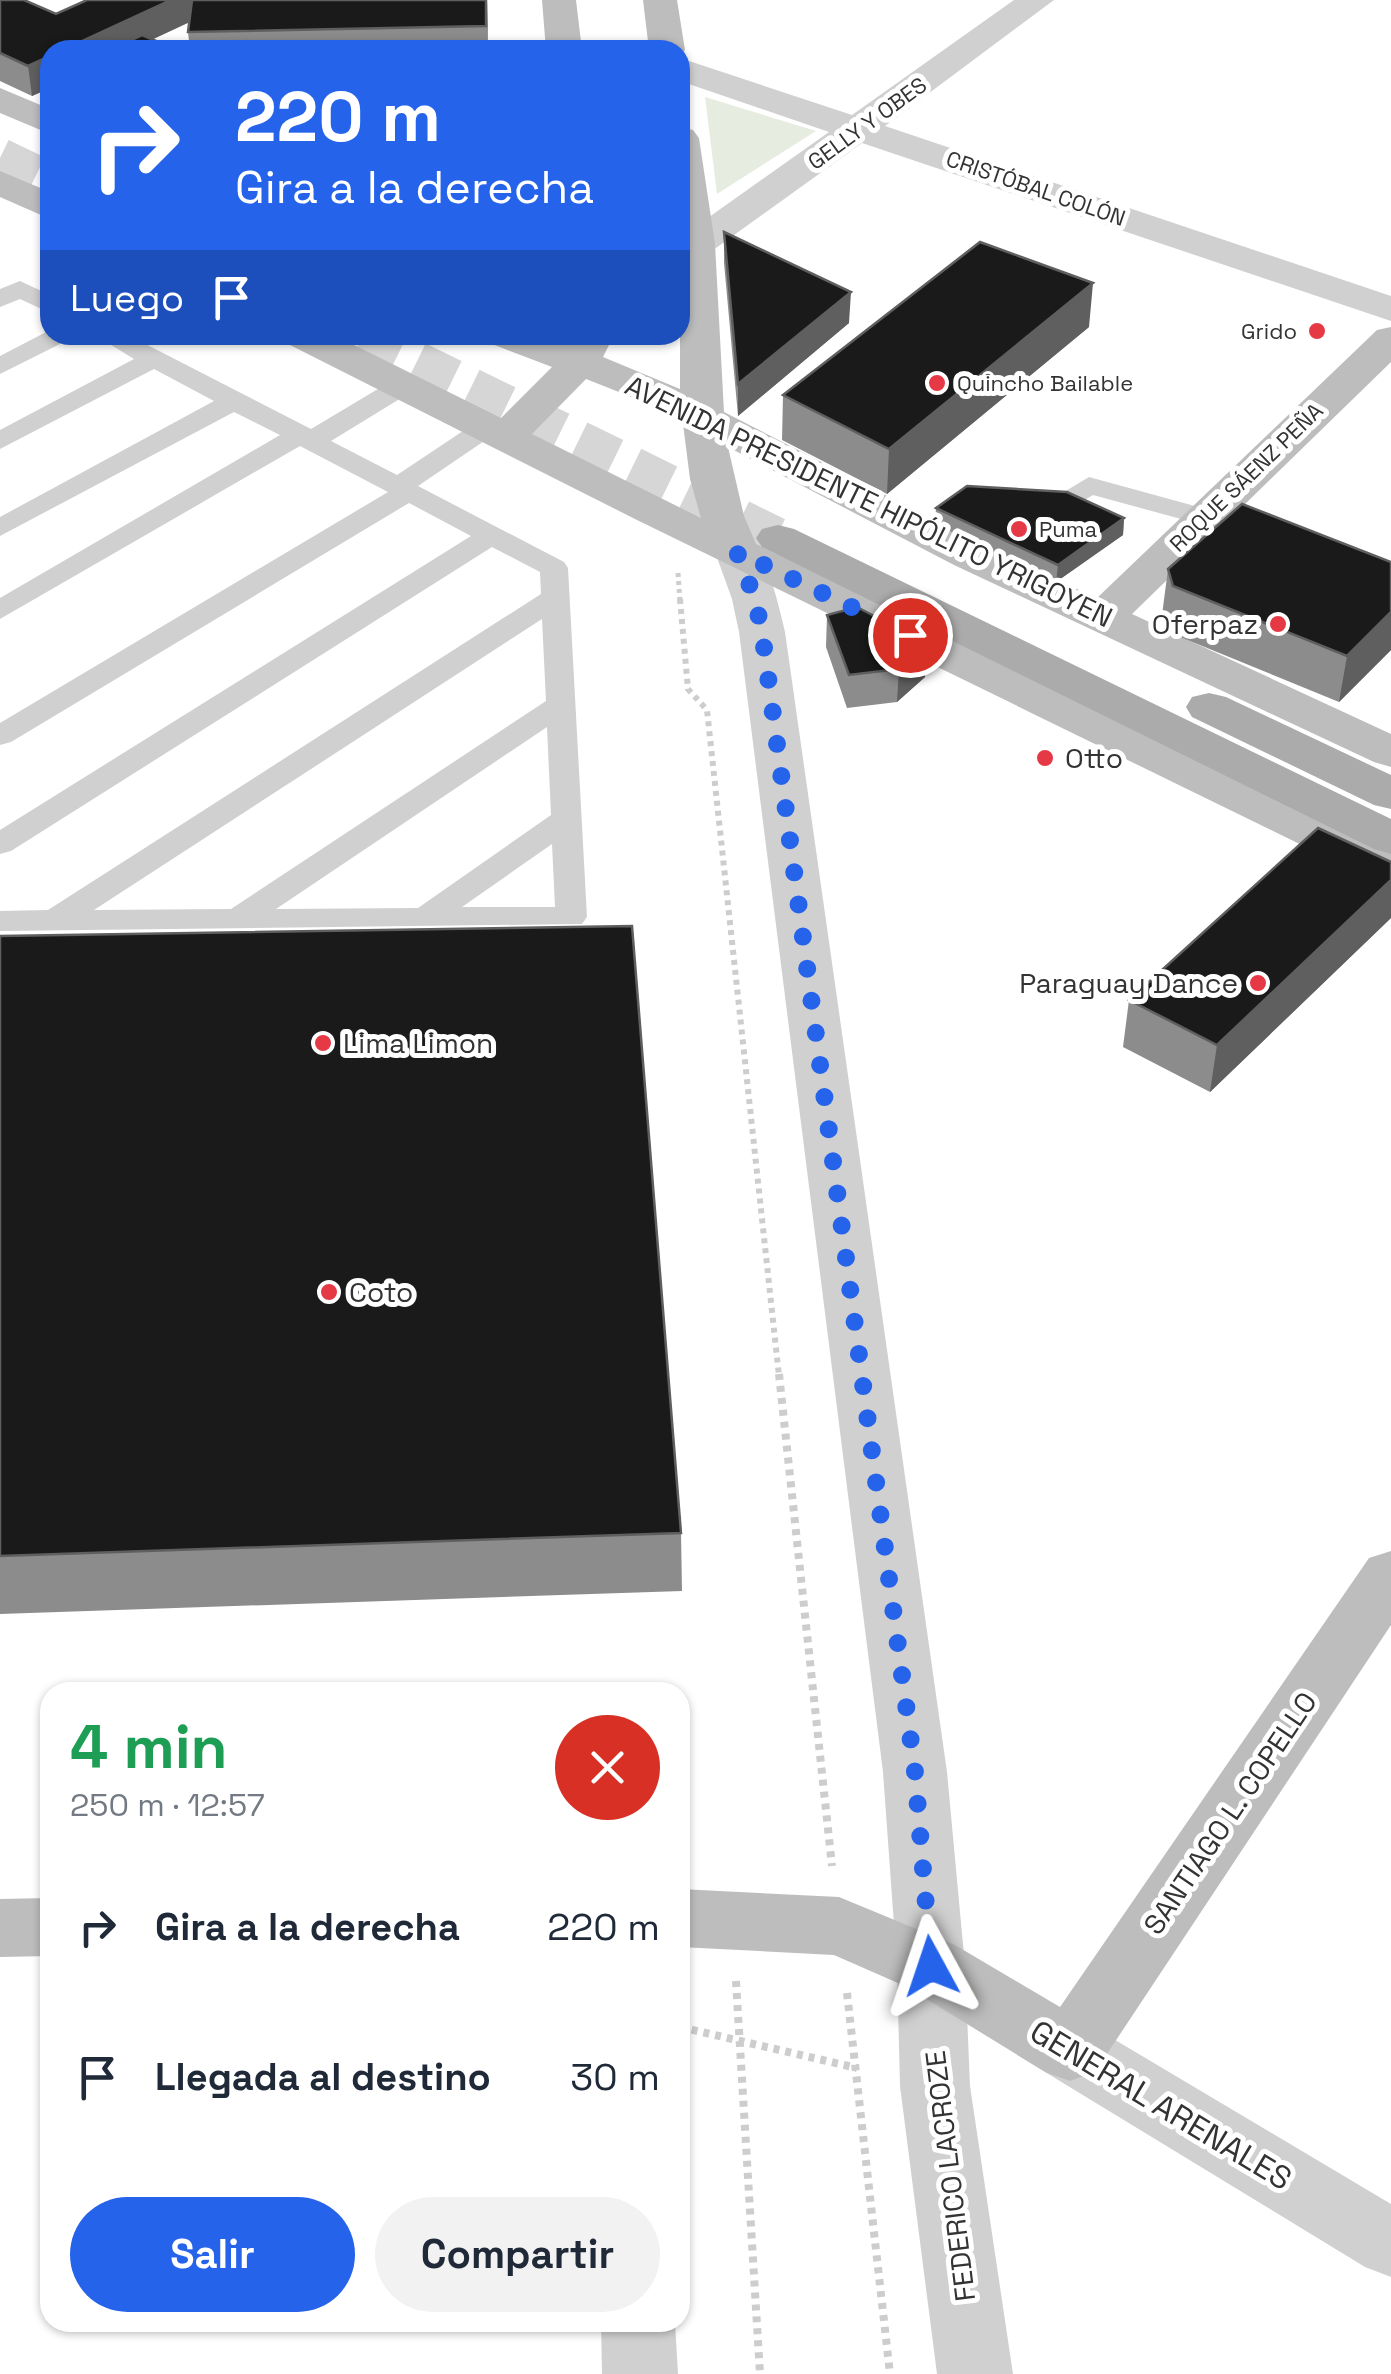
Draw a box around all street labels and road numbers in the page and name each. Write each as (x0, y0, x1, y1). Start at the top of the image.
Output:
street label: GELLY Y OBES (802, 70, 932, 176)
street label: CRISTÓBAL COLÓN (943, 144, 1129, 232)
street label: AVENIDA PRESIDENTE HIPÓLITO YRIGOYEN (620, 367, 1118, 635)
street label: ROQUE SÁENZ PEÑA (1163, 396, 1329, 557)
street label: SANTIAGO L. COPELLO (1135, 1685, 1325, 1941)
street label: GENERAL ARENALES (1023, 2011, 1299, 2199)
street label: FEDERICO LACROZE (917, 2049, 983, 2303)

